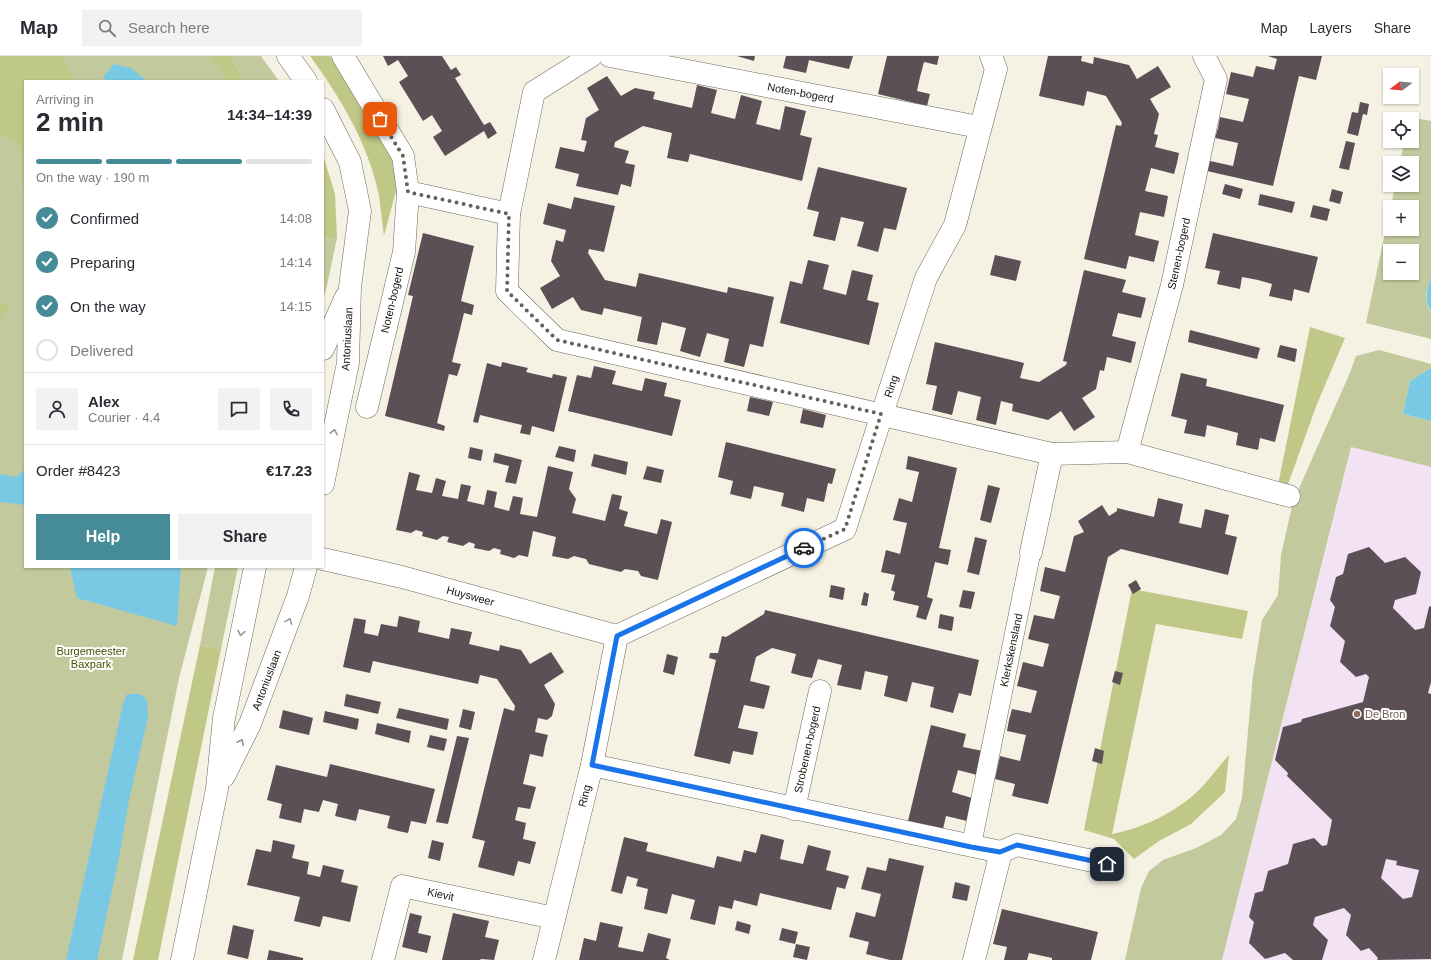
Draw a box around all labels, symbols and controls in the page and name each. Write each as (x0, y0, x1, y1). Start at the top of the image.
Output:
search box (82, 10, 362, 46)
text: Map (20, 17, 58, 38)
icon: search (96, 17, 118, 39)
text: Search here (128, 19, 210, 36)
text: Map (1260, 20, 1288, 36)
text: Layers (1310, 20, 1352, 36)
text: Share (1374, 20, 1411, 36)
north arrow (1383, 68, 1419, 104)
map controls (1383, 68, 1419, 280)
street label: Noten-bogerd (766, 80, 835, 105)
text: Arriving in (36, 92, 94, 107)
pin (363, 102, 397, 136)
text: 14:34–14:39 (227, 106, 312, 123)
text: 2 min (36, 107, 104, 137)
icon: bag (369, 108, 391, 130)
button: locate (1383, 112, 1419, 148)
button: layers (1383, 156, 1419, 192)
text: On the way · 190 m (36, 170, 149, 185)
button: + (1383, 200, 1419, 236)
icon: check (36, 207, 58, 229)
text: Confirmed (70, 210, 139, 227)
text: 14:08 (279, 211, 312, 226)
street label: Stenen-bogerd (1165, 217, 1192, 291)
button: − (1383, 244, 1419, 280)
icon: check (36, 251, 58, 273)
text: Preparing (70, 254, 135, 271)
text: 14:14 (279, 255, 312, 270)
street label: Noten-bogerd (379, 266, 405, 334)
icon: check (36, 295, 58, 317)
text: On the way (70, 298, 146, 315)
text: 14:15 (279, 299, 312, 314)
street label: Antoniuslaan (339, 307, 355, 371)
text: Delivered (70, 342, 133, 359)
street label: Ring (882, 374, 900, 399)
button: person (36, 388, 78, 430)
button: chat (218, 388, 260, 430)
button: phone (270, 388, 312, 430)
text: Alex (88, 393, 120, 410)
text: Courier · 4.4 (88, 410, 160, 425)
one-way arrow (329, 429, 337, 435)
text: Order #8423 (36, 462, 120, 479)
text: €17.23 (266, 462, 312, 479)
button: Help (36, 514, 170, 560)
button: Share (178, 514, 312, 560)
courier (784, 528, 824, 568)
icon: car (793, 537, 815, 559)
street label: Huysweer (445, 584, 496, 608)
street label: Klerkskensland (998, 612, 1024, 688)
one-way arrow (284, 618, 292, 625)
one-way arrow (238, 630, 246, 636)
park label: Burgemeester Baxpark (56, 645, 126, 670)
street label: Antoniuslaan (250, 648, 283, 712)
street label: Strobenen-bogerd (792, 705, 823, 794)
place label: De Bron (1365, 708, 1405, 720)
marker: De Bron (1352, 709, 1362, 719)
one-way arrow (236, 739, 244, 746)
street label: Ring (576, 783, 593, 808)
pin (1090, 847, 1124, 881)
icon: home (1096, 853, 1118, 875)
street label: Kievit (426, 886, 455, 903)

